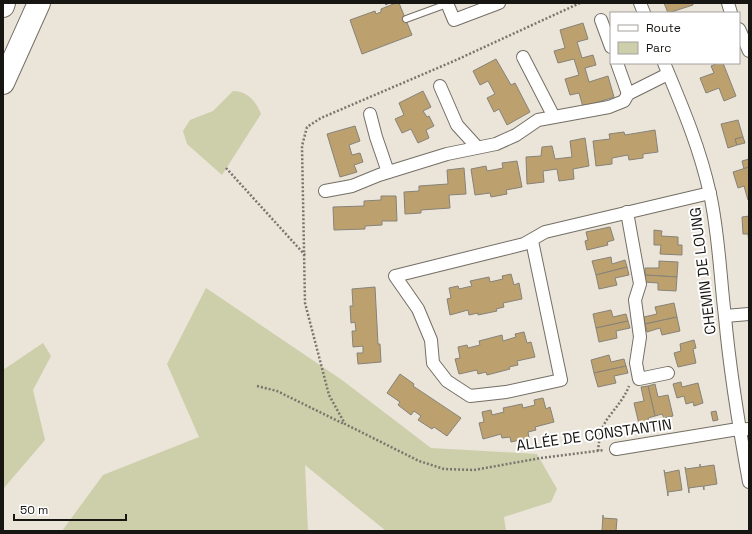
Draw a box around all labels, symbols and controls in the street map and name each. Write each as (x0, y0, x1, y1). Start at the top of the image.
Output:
legend (610, 12, 740, 64)
text: Route (646, 20, 681, 36)
text: Parc (646, 40, 671, 56)
street label: CHEMIN DE LOUNG (685, 206, 720, 336)
street label: ALLÉE DE CONSTANTIN (515, 414, 673, 455)
scale bar (14, 496, 126, 522)
text: 50 m (20, 502, 48, 518)

